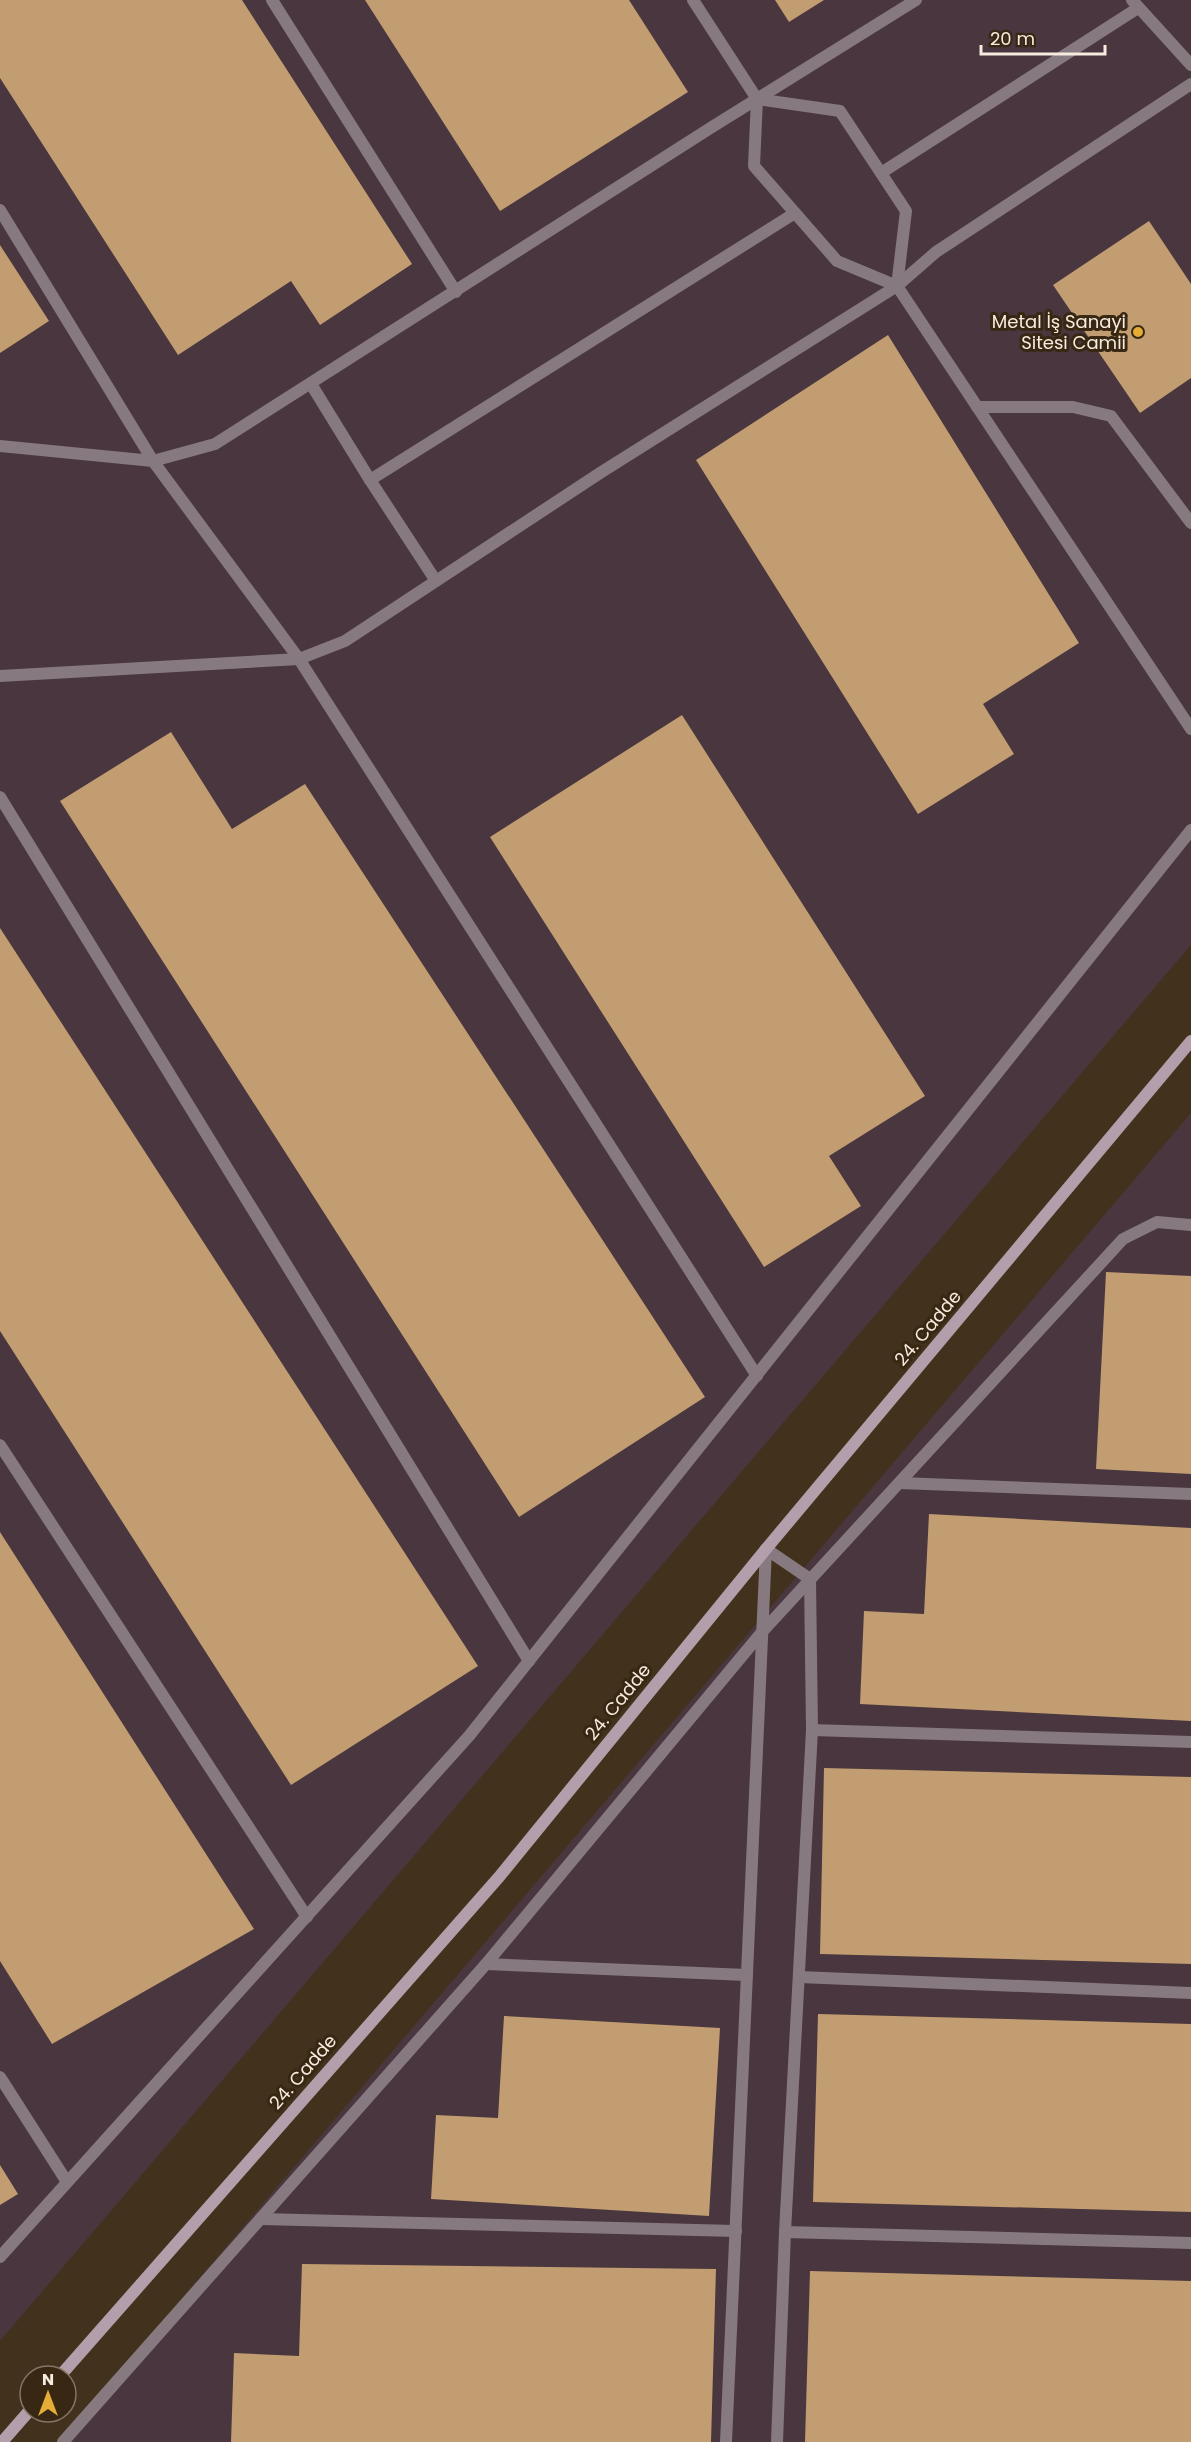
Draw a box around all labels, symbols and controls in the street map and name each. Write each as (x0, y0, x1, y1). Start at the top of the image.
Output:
scale bar (981, 18, 1106, 56)
text: 20 m (990, 26, 1035, 51)
place label: Metal İş Sanayi Sitesi Camii (992, 309, 1126, 355)
marker: Metal İş Sanayi Sitesi Camii (1131, 325, 1145, 339)
street label: 24. Cadde (889, 1284, 967, 1371)
street label: 24. Cadde (579, 1658, 656, 1745)
street label: 24. Cadde (263, 2029, 342, 2115)
north arrow (18, 2364, 78, 2424)
text: N (42, 2368, 54, 2391)

